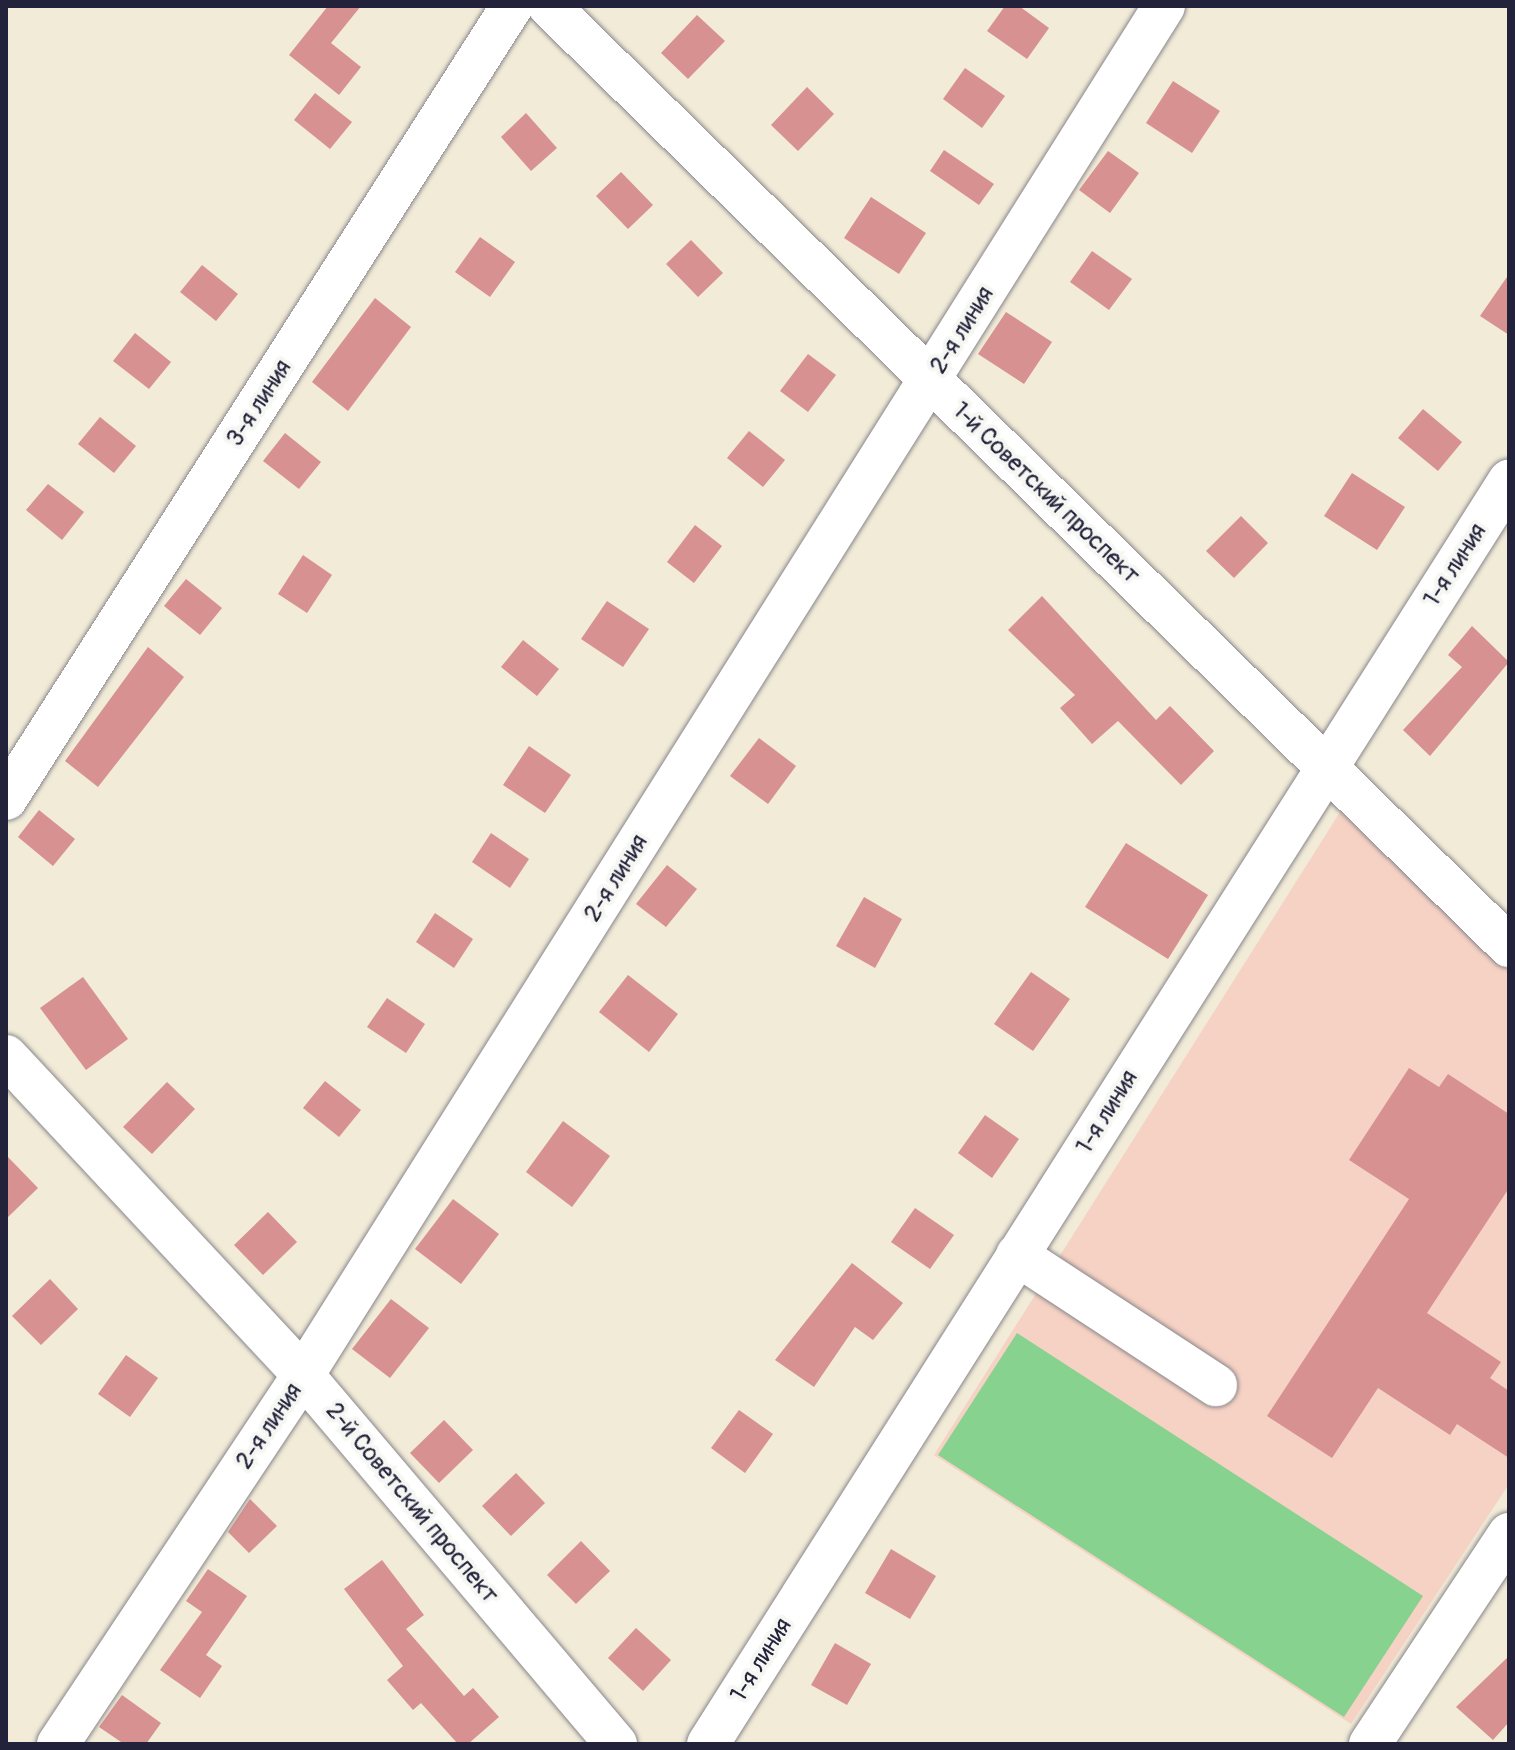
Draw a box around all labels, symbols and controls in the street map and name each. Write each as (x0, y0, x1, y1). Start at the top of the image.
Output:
street label: 2-я линия (924, 281, 1000, 379)
street label: 3-я линия (220, 354, 298, 452)
street label: 1-й Советский проспект (947, 396, 1145, 590)
street label: 1-я линия (1418, 518, 1492, 612)
street label: 2-я линия (578, 829, 654, 927)
street label: 1-я линия (1070, 1065, 1144, 1159)
street label: 2-я линия (230, 1378, 308, 1474)
street label: 2-й Советский проспект (320, 1397, 504, 1609)
street label: 1-я линия (724, 1613, 798, 1707)

